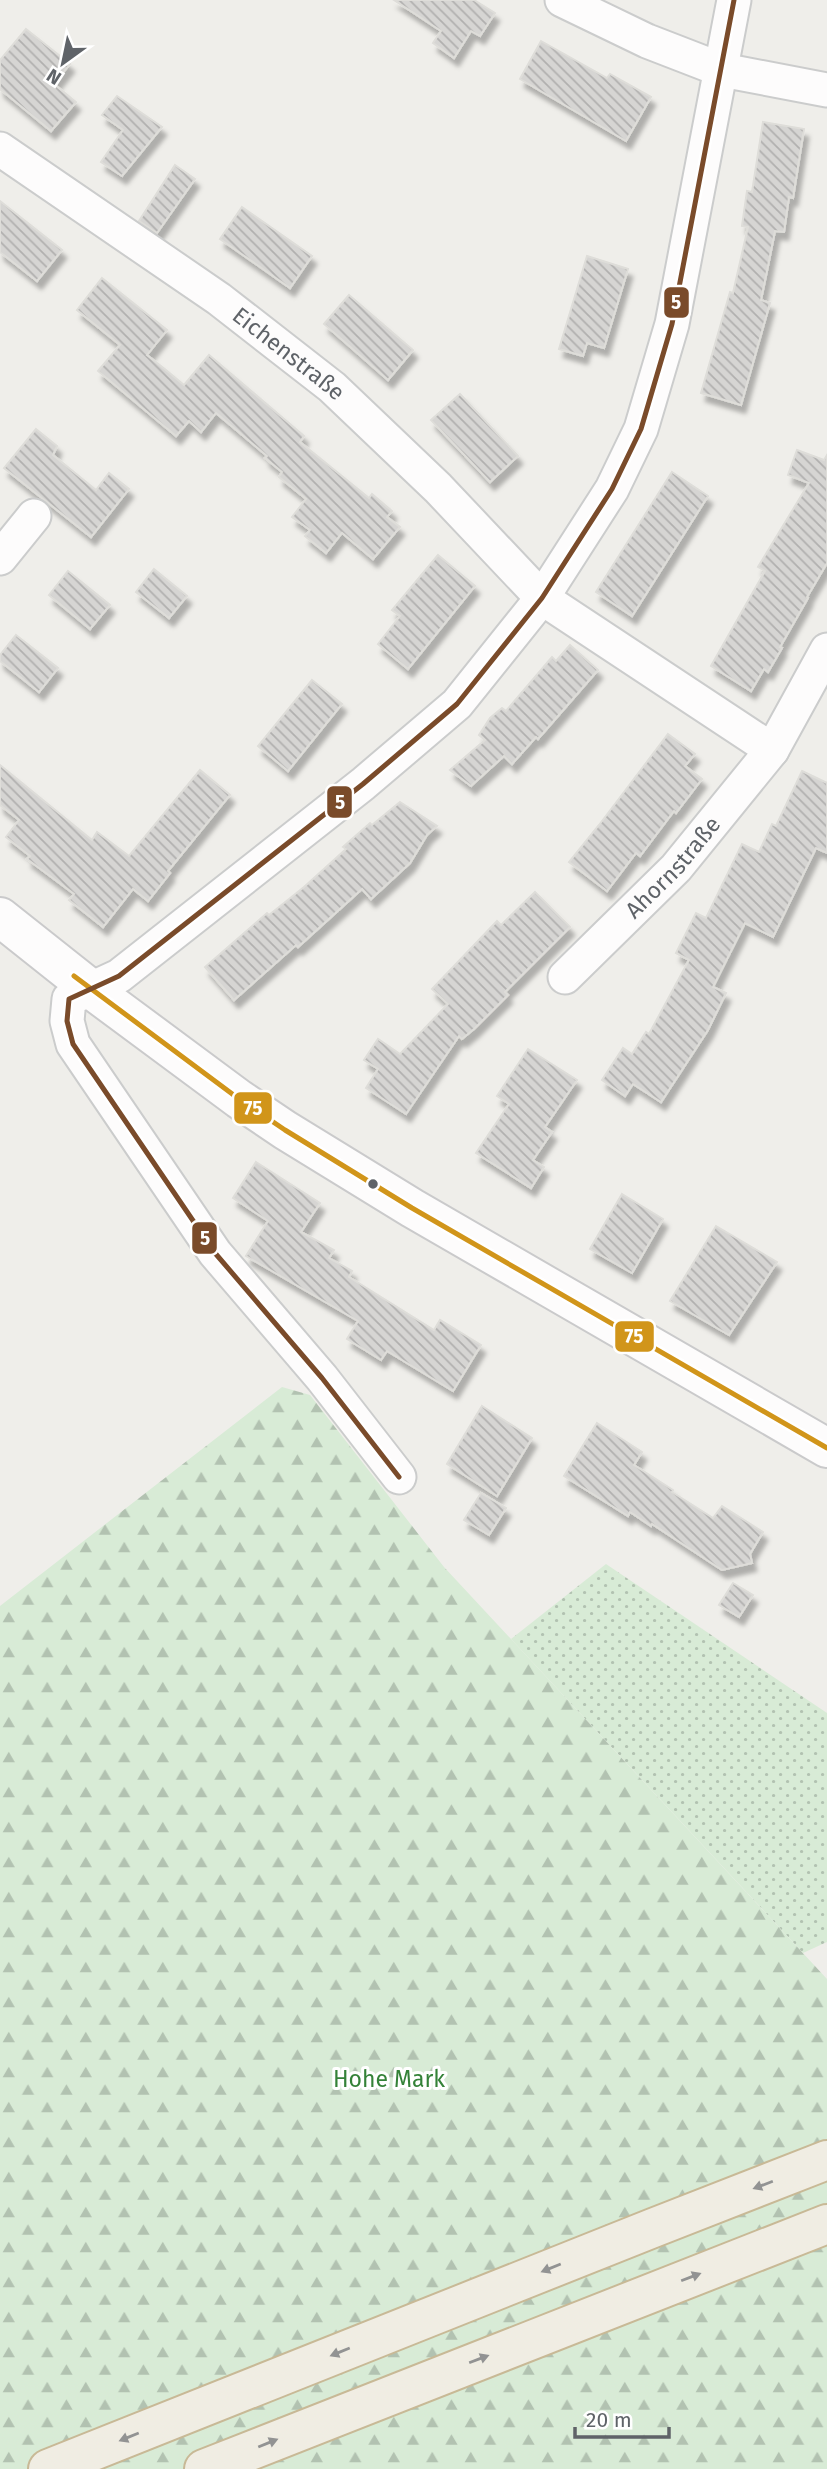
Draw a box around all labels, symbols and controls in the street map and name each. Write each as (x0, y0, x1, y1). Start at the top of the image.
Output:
north arrow (28, 28, 98, 98)
text: N (42, 64, 66, 90)
line badge: 5 (663, 286, 690, 319)
text: 5 (671, 291, 681, 314)
street label: Eichenstraße (227, 301, 351, 406)
line badge: 5 (326, 785, 353, 819)
text: 5 (335, 791, 345, 814)
street label: Ahornstraße (619, 811, 726, 924)
line badge: 75 (233, 1091, 273, 1125)
text: 75 (244, 1097, 262, 1120)
unlabelled marker (366, 1177, 380, 1191)
line badge: 5 (191, 1221, 218, 1255)
text: 5 (200, 1227, 210, 1250)
line badge: 75 (614, 1320, 655, 1353)
text: 75 (625, 1325, 643, 1348)
park label: Hohe Mark (333, 2065, 445, 2093)
one-way arrow (753, 2180, 774, 2191)
one-way arrow (541, 2263, 562, 2274)
one-way arrow (681, 2271, 702, 2282)
one-way arrow (330, 2347, 351, 2358)
one-way arrow (469, 2354, 490, 2365)
scale bar (575, 2396, 670, 2440)
text: 20 m (586, 2407, 632, 2433)
one-way arrow (118, 2431, 139, 2442)
one-way arrow (257, 2438, 278, 2449)

